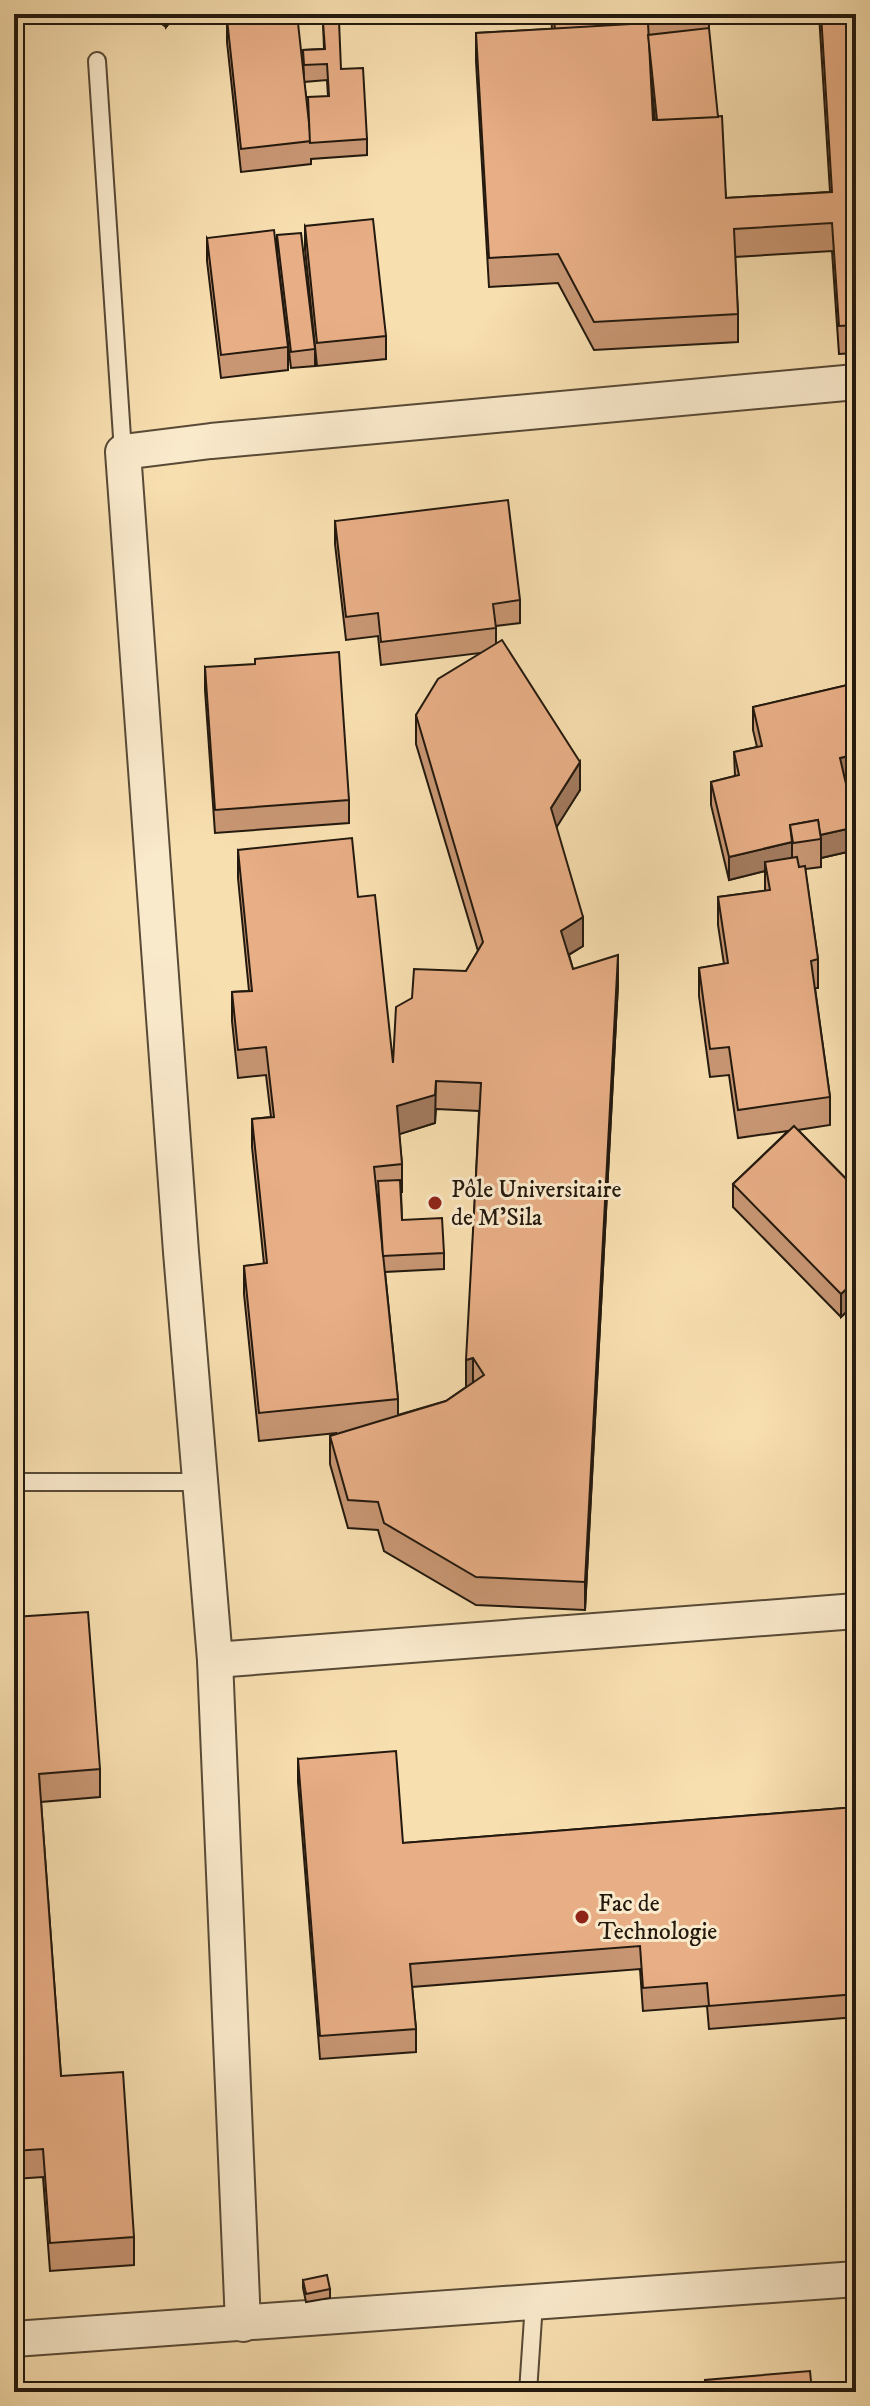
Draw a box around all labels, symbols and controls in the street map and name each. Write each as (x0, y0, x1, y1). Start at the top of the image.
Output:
place label: Pôle Universitaire de M'Sila (451, 1175, 622, 1233)
marker: Pôle Universitaire de M'Sila (426, 1194, 444, 1212)
place label: Fac de Technologie (598, 1889, 717, 1947)
marker: Fac de Technologie (573, 1908, 591, 1926)

